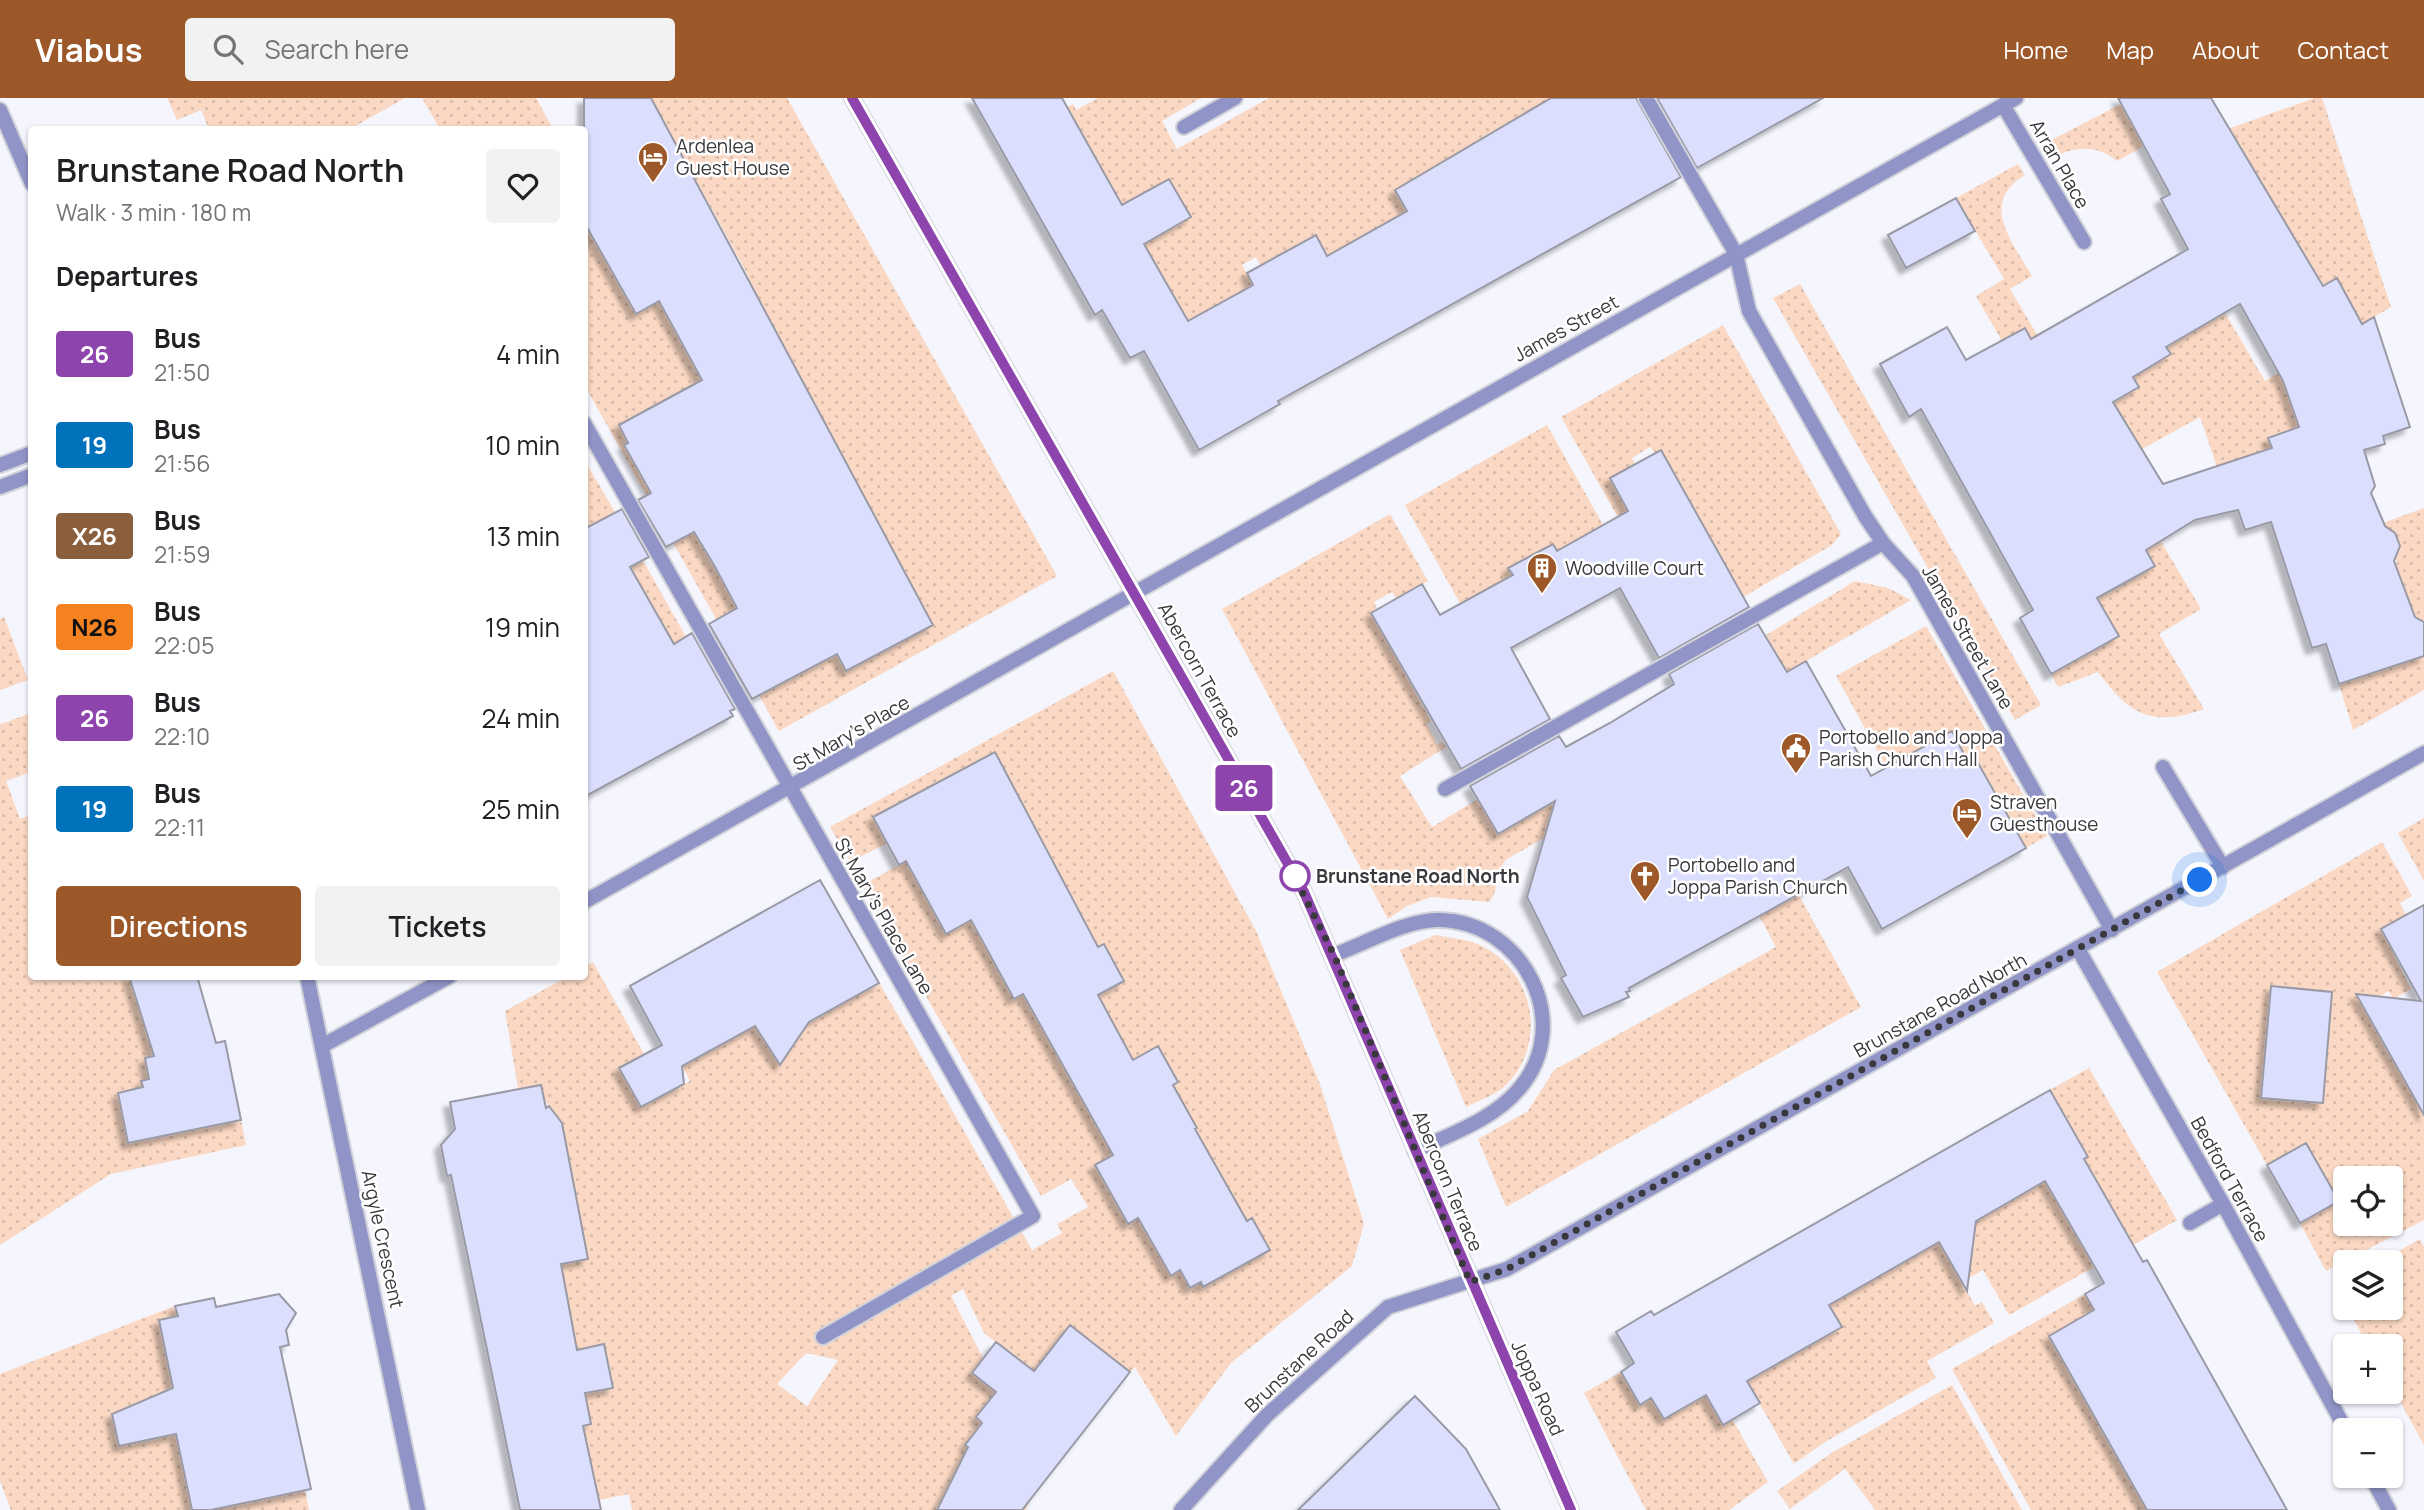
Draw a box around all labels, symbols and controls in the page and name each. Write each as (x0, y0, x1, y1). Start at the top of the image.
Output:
search box (185, 18, 675, 81)
text: Viabus (35, 27, 143, 72)
icon: search (209, 30, 247, 68)
text: Search here (265, 31, 409, 67)
text: Home (2003, 33, 2068, 66)
text: Map (2106, 33, 2154, 66)
text: About (2192, 33, 2260, 66)
text: Contact (2298, 33, 2389, 66)
street label: Arran Place (2024, 115, 2096, 213)
place label: Ardenlea Guest House (676, 133, 790, 181)
hotel icon: Ardenlea Guest House (636, 140, 670, 184)
text: Brunstane Road North (56, 147, 404, 192)
button: heart (486, 149, 560, 223)
text: Walk · 3 min · 180 m (56, 196, 251, 228)
text: Departures (56, 258, 198, 294)
street label: James Street (1509, 288, 1623, 368)
text: Bus (154, 320, 201, 356)
text: 4 min (496, 336, 560, 372)
text: 26 (80, 337, 109, 370)
text: 21:50 (154, 356, 210, 388)
text: Bus (154, 411, 201, 447)
text: 10 min (485, 427, 560, 463)
text: 19 (82, 428, 107, 461)
text: 21:56 (154, 447, 211, 479)
text: Bus (154, 502, 201, 538)
text: 13 min (487, 518, 560, 554)
text: X26 (72, 519, 117, 552)
text: 21:59 (154, 538, 211, 570)
building icon: Woodville Court (1525, 551, 1559, 595)
place label: Woodville Court (1565, 555, 1704, 581)
street label: James Street Lane (1916, 560, 2020, 714)
text: Bus (154, 593, 201, 629)
street label: Abercorn Terrace (1152, 598, 1248, 742)
text: 19 min (485, 609, 560, 645)
text: N26 (71, 610, 118, 643)
text: 22:05 (154, 629, 214, 661)
text: Bus (154, 684, 201, 720)
street label: St Mary's Place (788, 689, 914, 777)
text: 24 min (482, 700, 560, 736)
text: 26 (80, 701, 109, 734)
text: 22:10 (154, 720, 210, 752)
place label: Portobello and Joppa Parish Church Hall (1819, 724, 2003, 772)
public building icon: Portobello and Joppa Parish Church Hall (1779, 731, 1813, 775)
line badge: 26 (1212, 765, 1276, 811)
text: 26 (1229, 771, 1259, 804)
text: Bus (154, 775, 201, 811)
place label: Straven Guesthouse (1990, 789, 2098, 837)
text: 25 min (481, 791, 560, 827)
text: 19 (82, 792, 107, 825)
hotel icon: Straven Guesthouse (1950, 796, 1984, 840)
text: 22:11 (154, 811, 205, 843)
street label: St Mary's Place Lane (828, 833, 940, 999)
place label: Portobello and Joppa Parish Church (1668, 852, 1847, 900)
church icon: Portobello and Joppa Parish Church (1628, 859, 1662, 903)
marker: Brunstane Road North (1280, 861, 1310, 891)
your location (2182, 862, 2217, 897)
place label: Brunstane Road North (1316, 863, 1520, 889)
button: Directions (56, 886, 301, 966)
button: Tickets (315, 886, 560, 966)
street label: Brunstane Road North (1849, 947, 2031, 1063)
street label: Abercorn Terrace (1407, 1107, 1489, 1255)
street label: Bedford Terrace (2185, 1112, 2275, 1246)
map controls (2333, 1166, 2403, 1488)
button: locate (2333, 1166, 2403, 1236)
street label: Argyle Crescent (356, 1168, 410, 1310)
button: layers (2333, 1250, 2403, 1320)
street label: Brunstane Road (1239, 1304, 1359, 1418)
button: + (2333, 1334, 2403, 1404)
street label: Joppa Road (1505, 1336, 1571, 1440)
button: − (2333, 1418, 2403, 1488)

